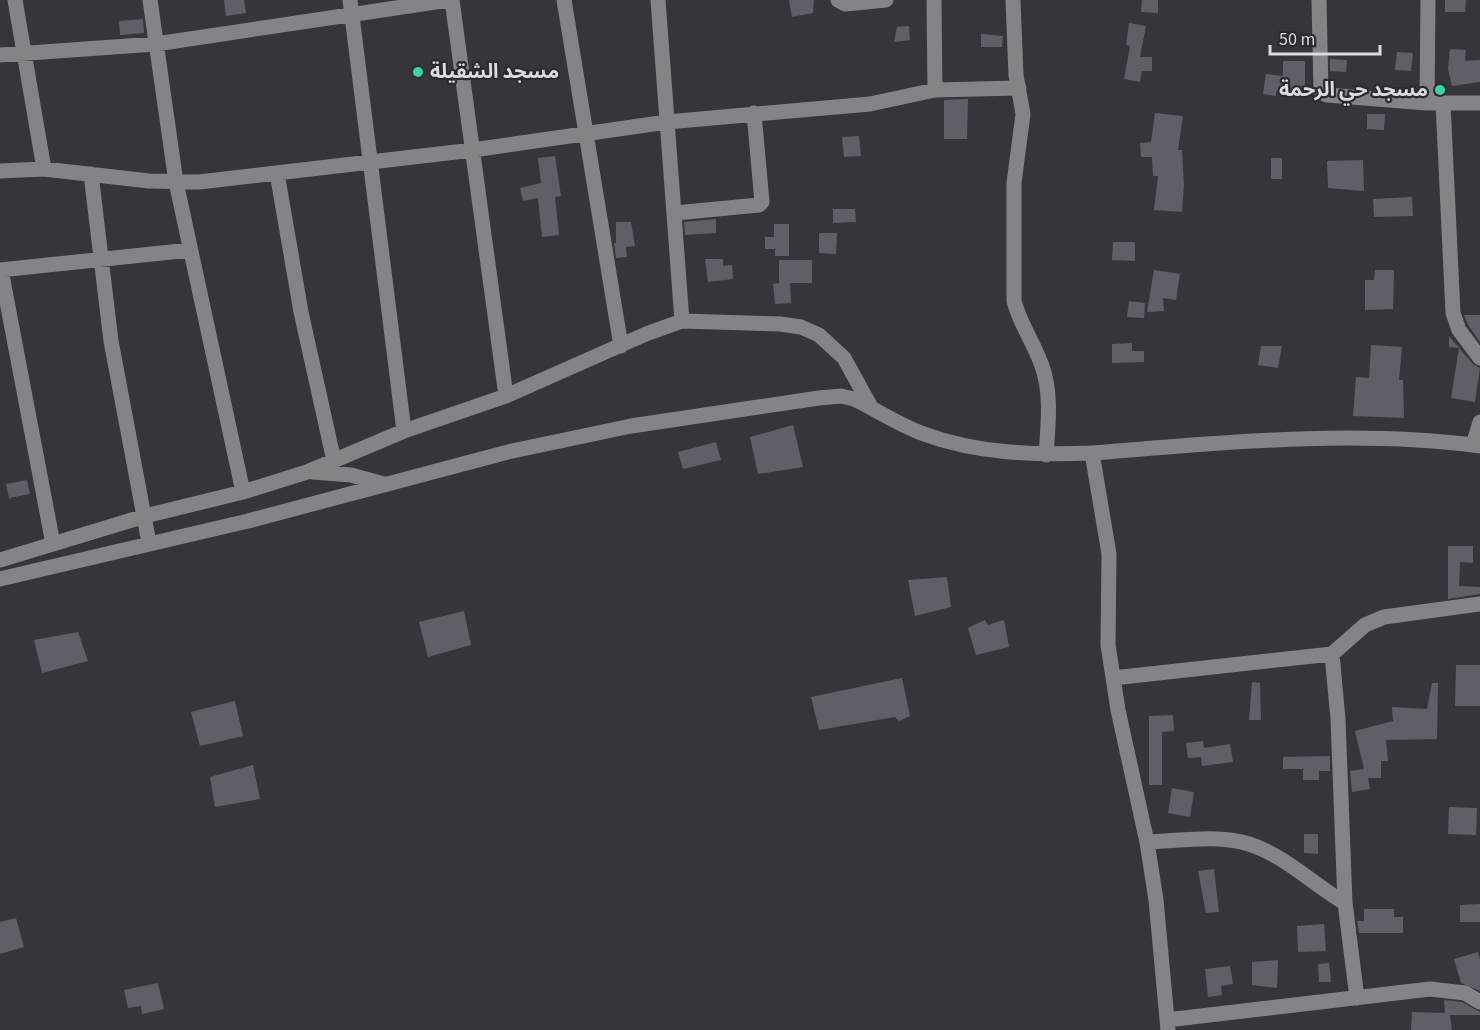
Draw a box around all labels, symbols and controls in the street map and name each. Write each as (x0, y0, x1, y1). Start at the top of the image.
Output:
scale bar (1270, 18, 1380, 56)
text: 50 m (1279, 27, 1315, 52)
place label: مسجد الشقيلة (430, 58, 559, 86)
marker: مسجد الشقيلة (411, 65, 425, 79)
place label: مسجد حي الرحمة (1279, 76, 1428, 106)
marker: مسجد حي الرحمة (1433, 83, 1447, 97)

